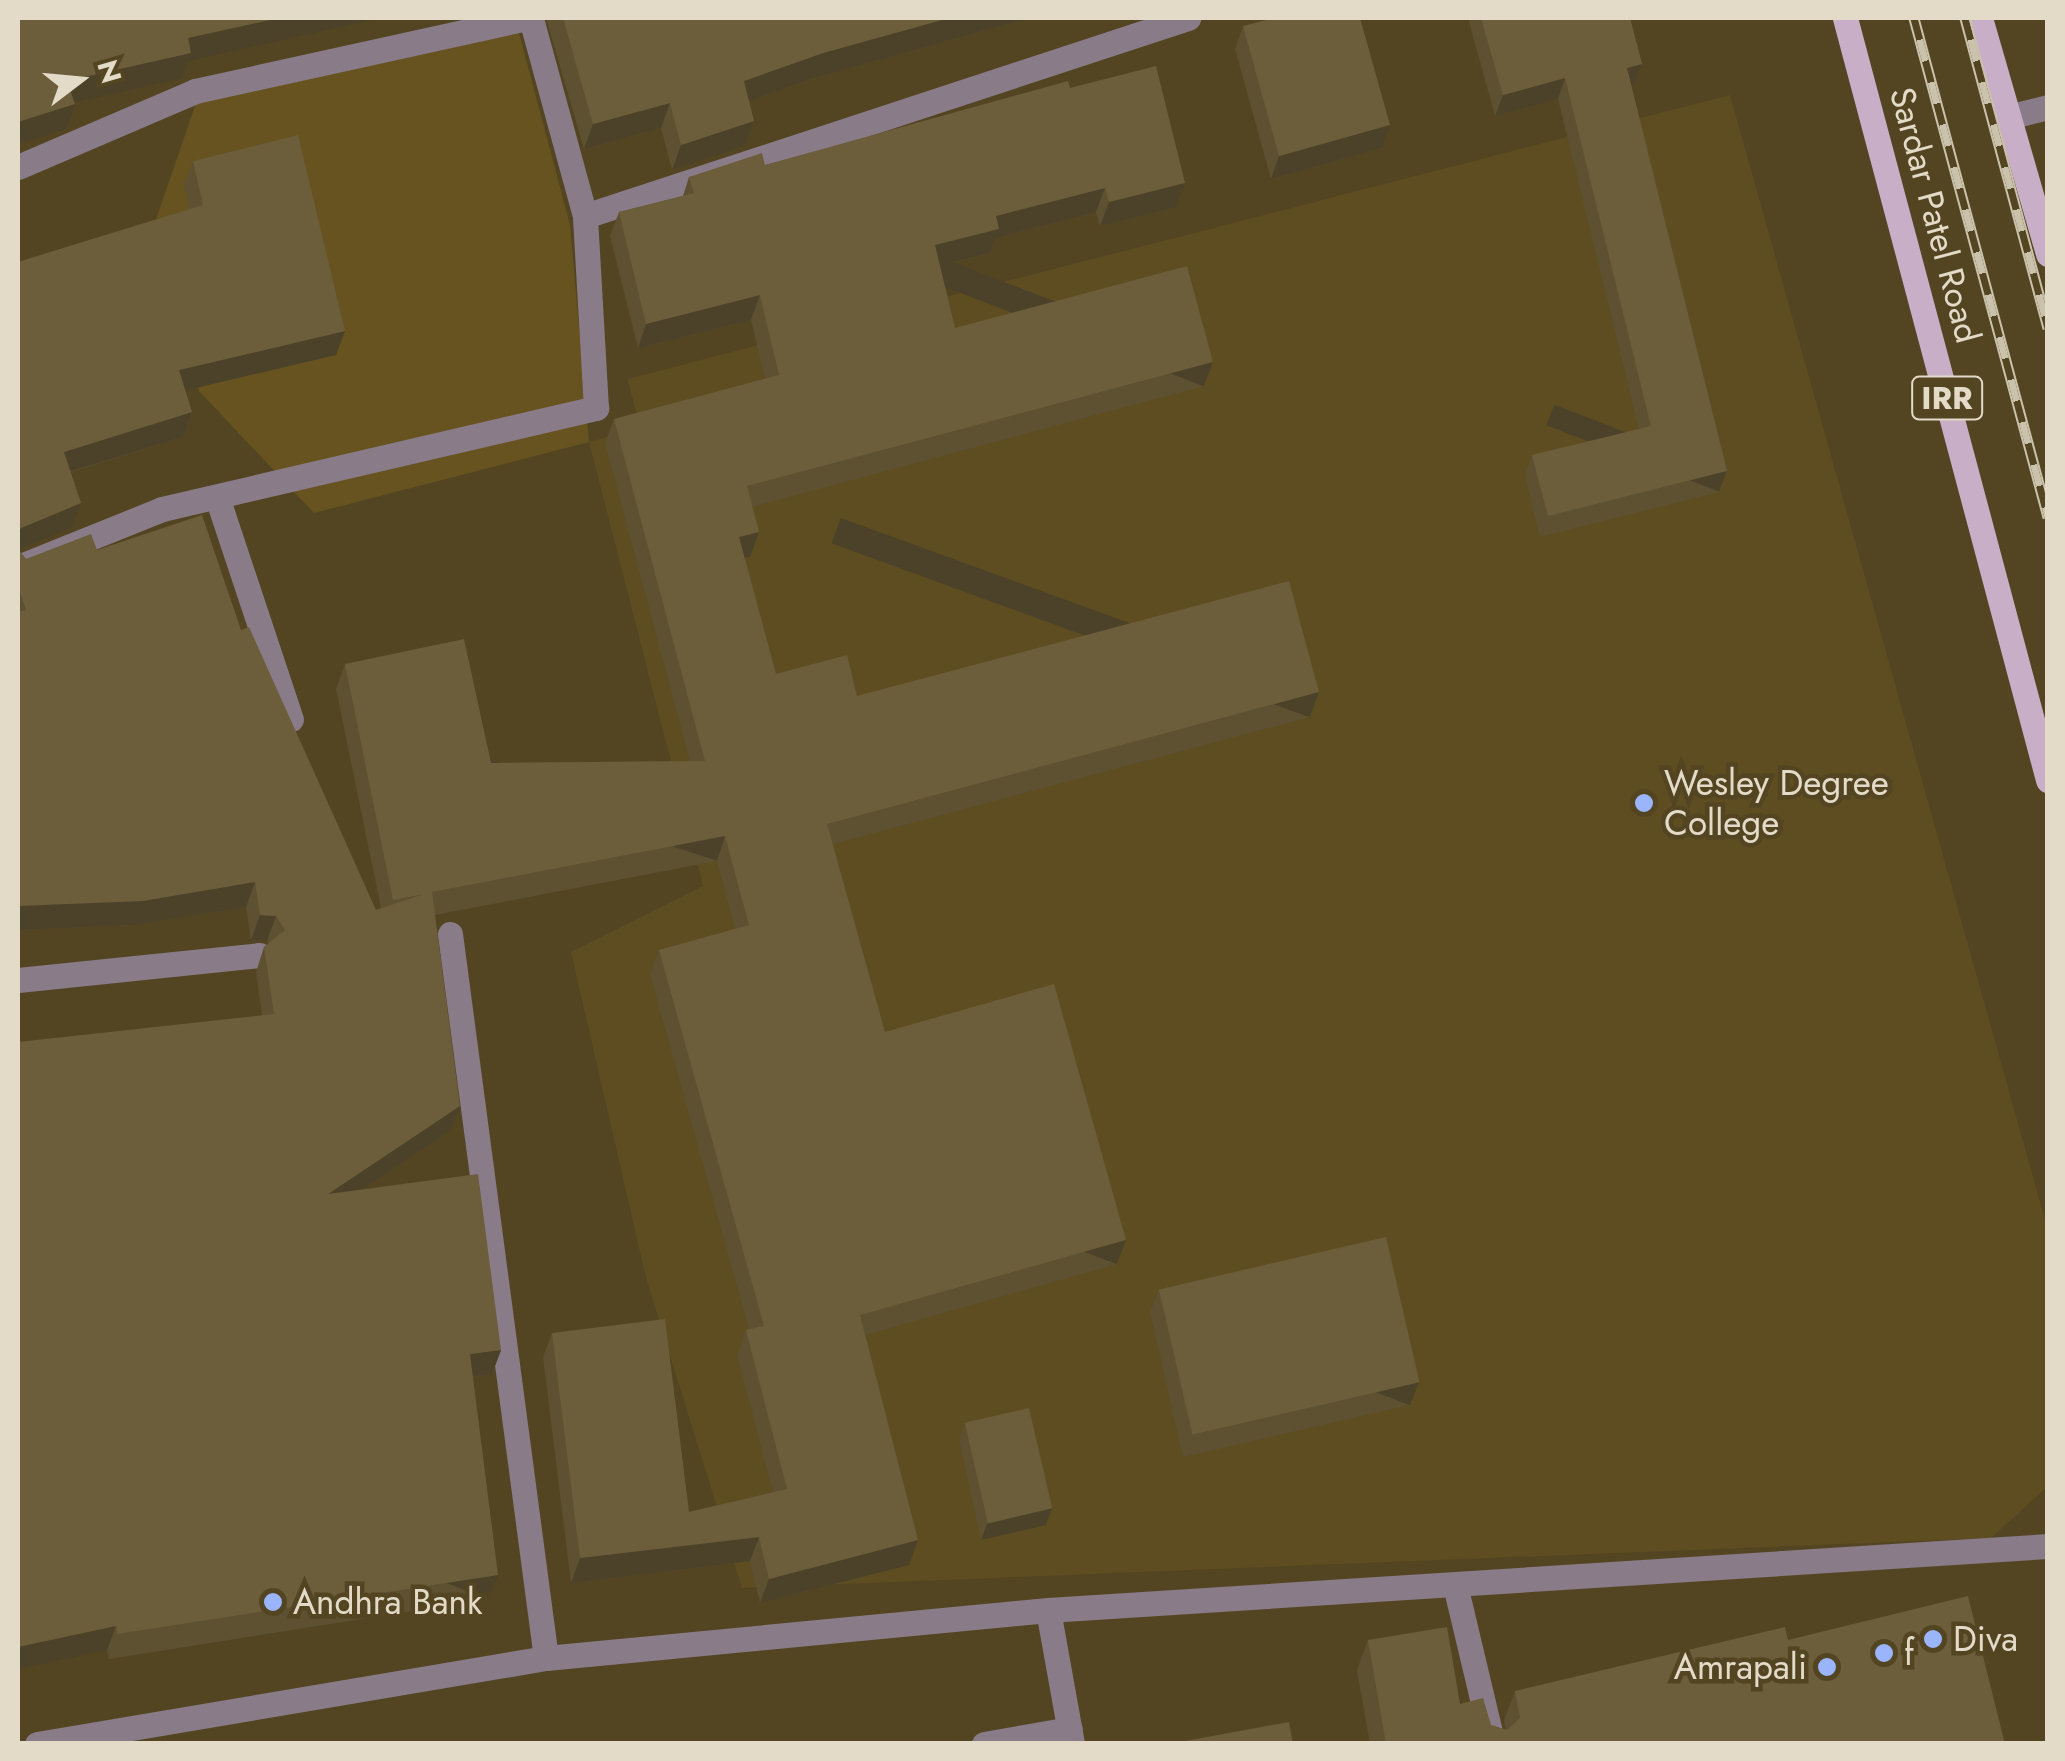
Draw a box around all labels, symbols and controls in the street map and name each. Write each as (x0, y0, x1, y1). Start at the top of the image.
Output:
north arrow (30, 30, 130, 130)
text: N (87, 55, 132, 88)
street label: Sardar Patel Road (1881, 83, 1989, 347)
road number: IRR (1910, 371, 1984, 425)
place label: Wesley Degree College (1664, 762, 1889, 844)
marker: Wesley Degree College (1633, 792, 1655, 814)
place label: Andhra Bank (293, 1581, 482, 1623)
marker: Andhra Bank (262, 1591, 284, 1613)
place label: Diva (1953, 1618, 2018, 1660)
marker: Diva (1922, 1628, 1944, 1650)
place label: f (1904, 1632, 1914, 1674)
marker: f (1873, 1642, 1895, 1664)
place label: Amrapali (1674, 1646, 1807, 1688)
marker: Amrapali (1816, 1656, 1838, 1678)

